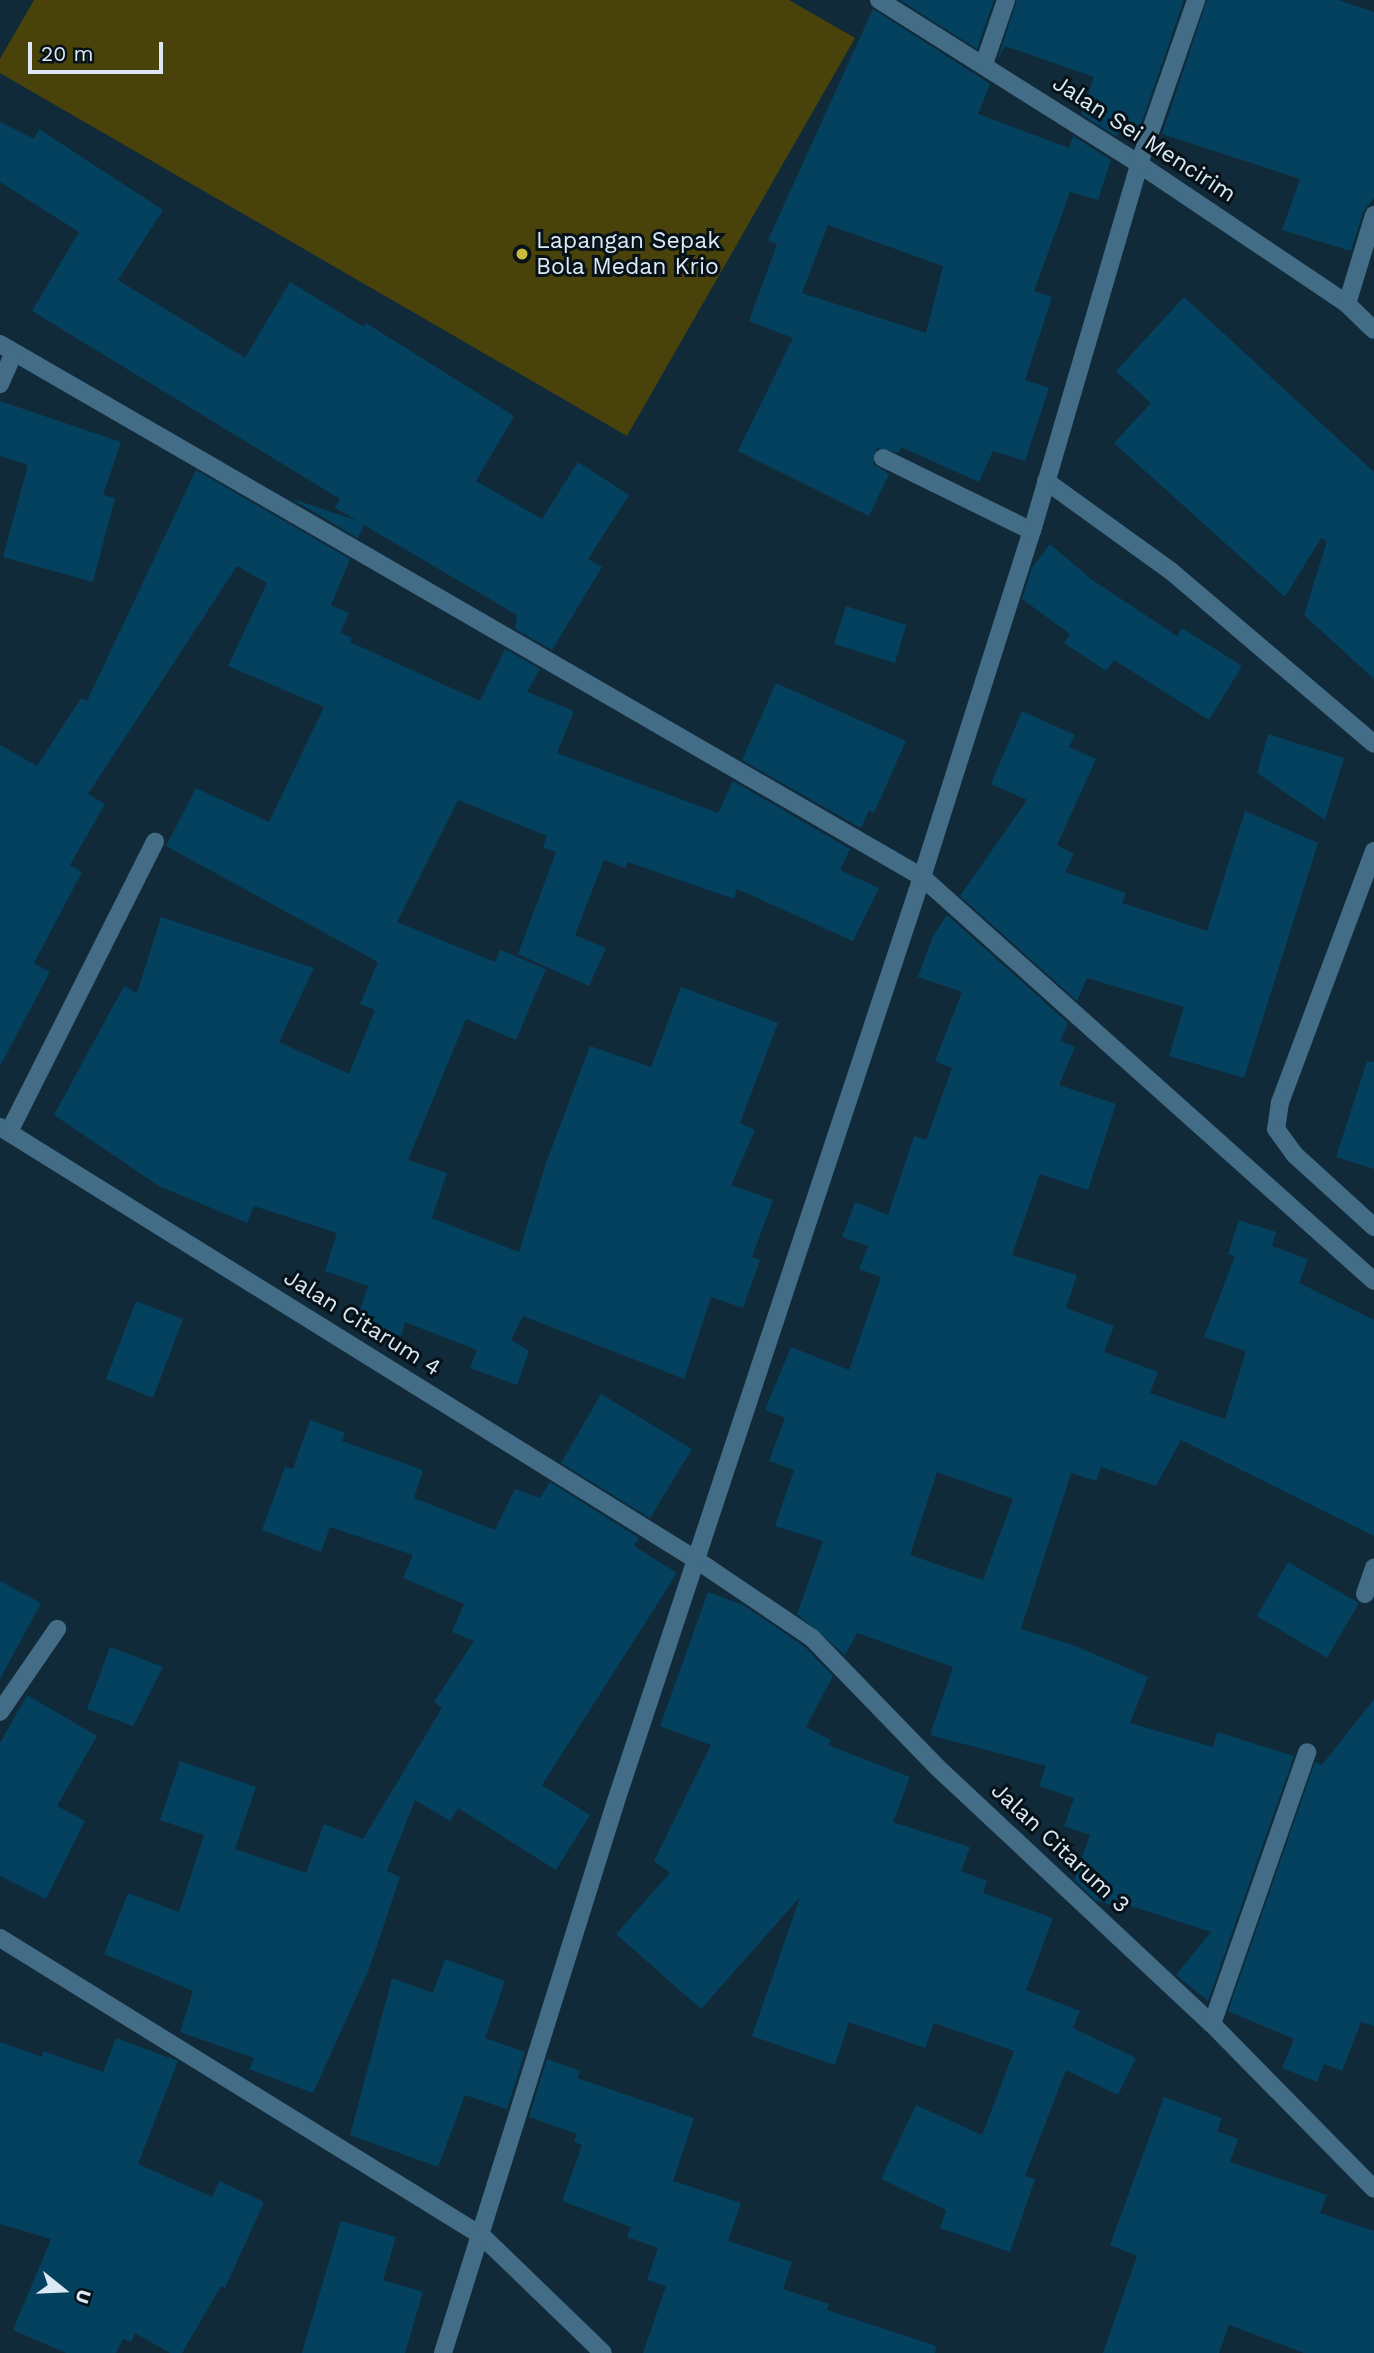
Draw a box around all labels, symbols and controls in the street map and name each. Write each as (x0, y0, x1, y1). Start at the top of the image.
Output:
scale bar (32, 28, 166, 72)
text: 20 m (41, 41, 93, 66)
street label: Jalan Sei Mencirim (1047, 69, 1241, 209)
place label: Lapangan Sepak Bola Medan Krio (536, 227, 720, 281)
marker: Lapangan Sepak Bola Medan Krio (514, 246, 530, 262)
street label: Jalan Citarum 4 (278, 1264, 446, 1382)
street label: Jalan Citarum 3 (985, 1777, 1135, 1919)
north arrow (28, 2255, 98, 2325)
text: U (70, 2287, 96, 2307)

